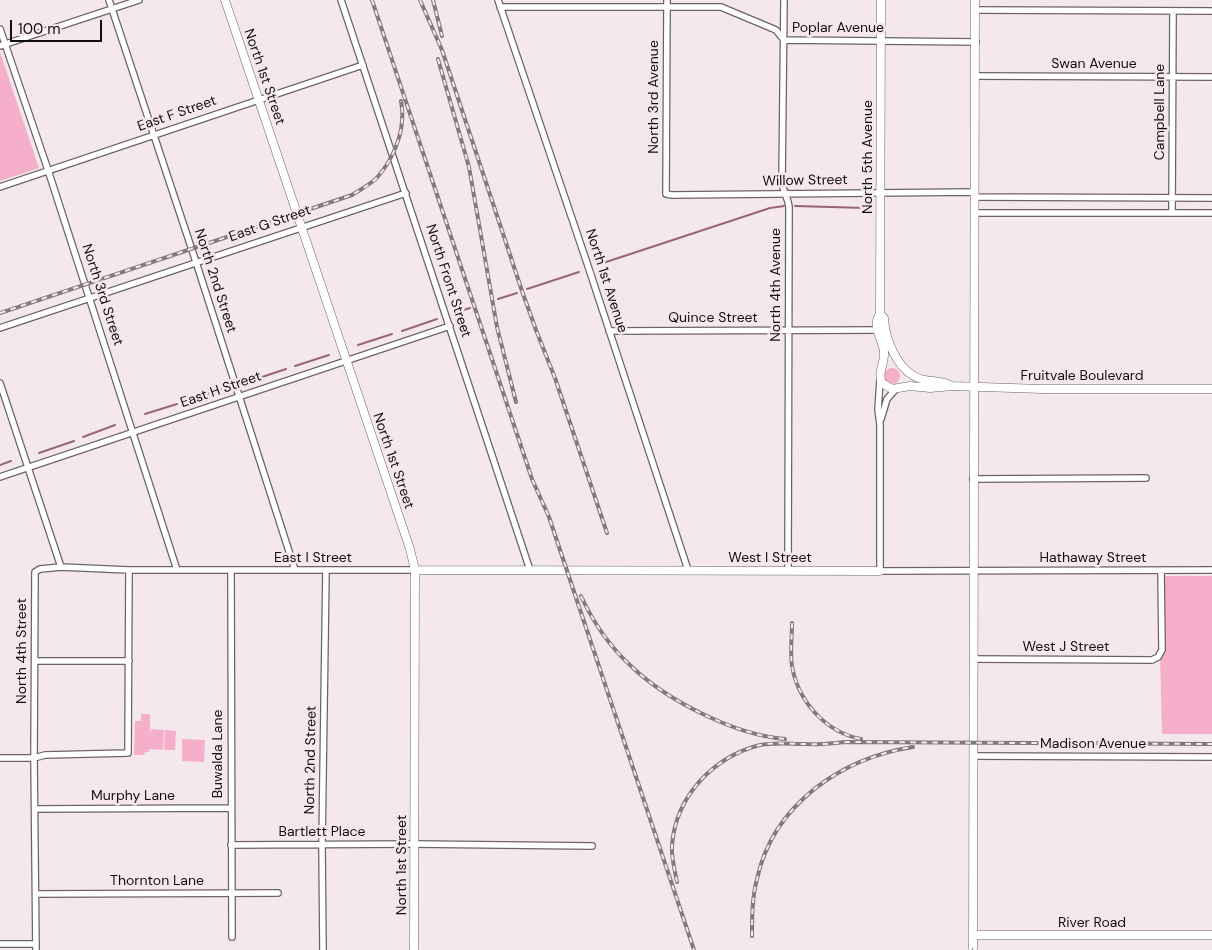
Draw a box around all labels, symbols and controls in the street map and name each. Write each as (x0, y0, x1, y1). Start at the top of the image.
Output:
scale bar (12, 10, 105, 42)
text: 100 m (18, 19, 61, 39)
street label: Poplar Avenue (792, 20, 884, 36)
street label: North 1st Street (240, 27, 288, 127)
street label: North 3rd Avenue (646, 40, 662, 154)
street label: Swan Avenue (1051, 56, 1137, 72)
street label: Campbell Lane (1152, 64, 1168, 160)
street label: East F Street (135, 93, 219, 135)
street label: North 5th Avenue (860, 100, 876, 214)
street label: Willow Street (762, 172, 848, 190)
street label: East G Street (227, 202, 313, 246)
street label: North Front Street (422, 222, 474, 340)
street label: North 2nd Street (190, 227, 240, 335)
street label: North 1st Avenue (581, 227, 631, 335)
street label: North 4th Avenue (768, 228, 784, 342)
street label: North 3rd Street (78, 242, 126, 348)
street label: Quince Street (668, 310, 758, 326)
street label: East H Street (178, 368, 264, 412)
street label: Fruitvale Boulevard (1021, 368, 1143, 384)
street label: North 1st Street (369, 411, 417, 511)
street label: East I Street (274, 550, 352, 566)
street label: West I Street (728, 550, 812, 566)
street label: Hathaway Street (1040, 550, 1146, 566)
street label: North 4th Street (14, 598, 30, 704)
street label: West J Street (1022, 639, 1110, 655)
street label: North 2nd Street (302, 706, 320, 814)
street label: Buwalda Lane (210, 710, 226, 798)
street label: Madison Avenue (1040, 736, 1146, 752)
street label: Murphy Lane (91, 788, 175, 804)
street label: North 1st Street (394, 815, 410, 915)
street label: Bartlett Place (278, 824, 366, 840)
street label: Thornton Lane (110, 873, 204, 889)
street label: River Road (1058, 915, 1126, 931)

